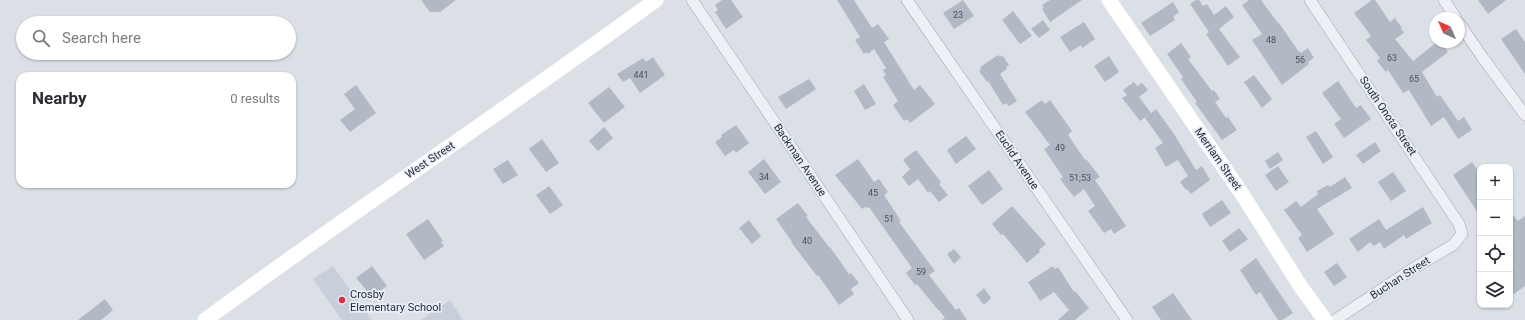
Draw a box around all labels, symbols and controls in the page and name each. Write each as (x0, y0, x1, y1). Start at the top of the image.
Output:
house number: 23 (953, 10, 963, 20)
north arrow (1429, 12, 1465, 48)
search box (16, 16, 296, 60)
icon: search (30, 27, 52, 49)
text: Search here (62, 29, 141, 47)
house number: 48 (1266, 35, 1276, 45)
house number: 63 (1387, 53, 1397, 63)
house number: 56 (1295, 55, 1305, 65)
house number: 441 (633, 70, 649, 80)
street label: South Onota Street (1357, 74, 1419, 158)
house number: 65 (1409, 74, 1419, 84)
text: Nearby (32, 88, 87, 108)
text: 0 results (230, 91, 280, 106)
street label: Backman Avenue (771, 121, 829, 199)
street label: Merriam Street (1192, 125, 1244, 193)
street label: Euclid Avenue (993, 128, 1042, 192)
street label: West Street (403, 139, 457, 181)
house number: 49 (1055, 143, 1065, 153)
map controls (1477, 164, 1513, 308)
button: + (1477, 164, 1513, 200)
house number: 34 (759, 172, 769, 182)
house number: 51;53 (1069, 173, 1091, 183)
house number: 45 (868, 188, 878, 198)
button: − (1477, 200, 1513, 236)
house number: 51 (884, 214, 894, 224)
house number: 40 (802, 236, 812, 246)
button: locate (1477, 236, 1513, 272)
street label: Buchan Street (1368, 254, 1433, 302)
house number: 59 (916, 267, 926, 277)
button: layers (1477, 272, 1513, 308)
place label: Crosby Elementary School (350, 288, 441, 314)
marker: Crosby Elementary School (337, 295, 347, 305)

